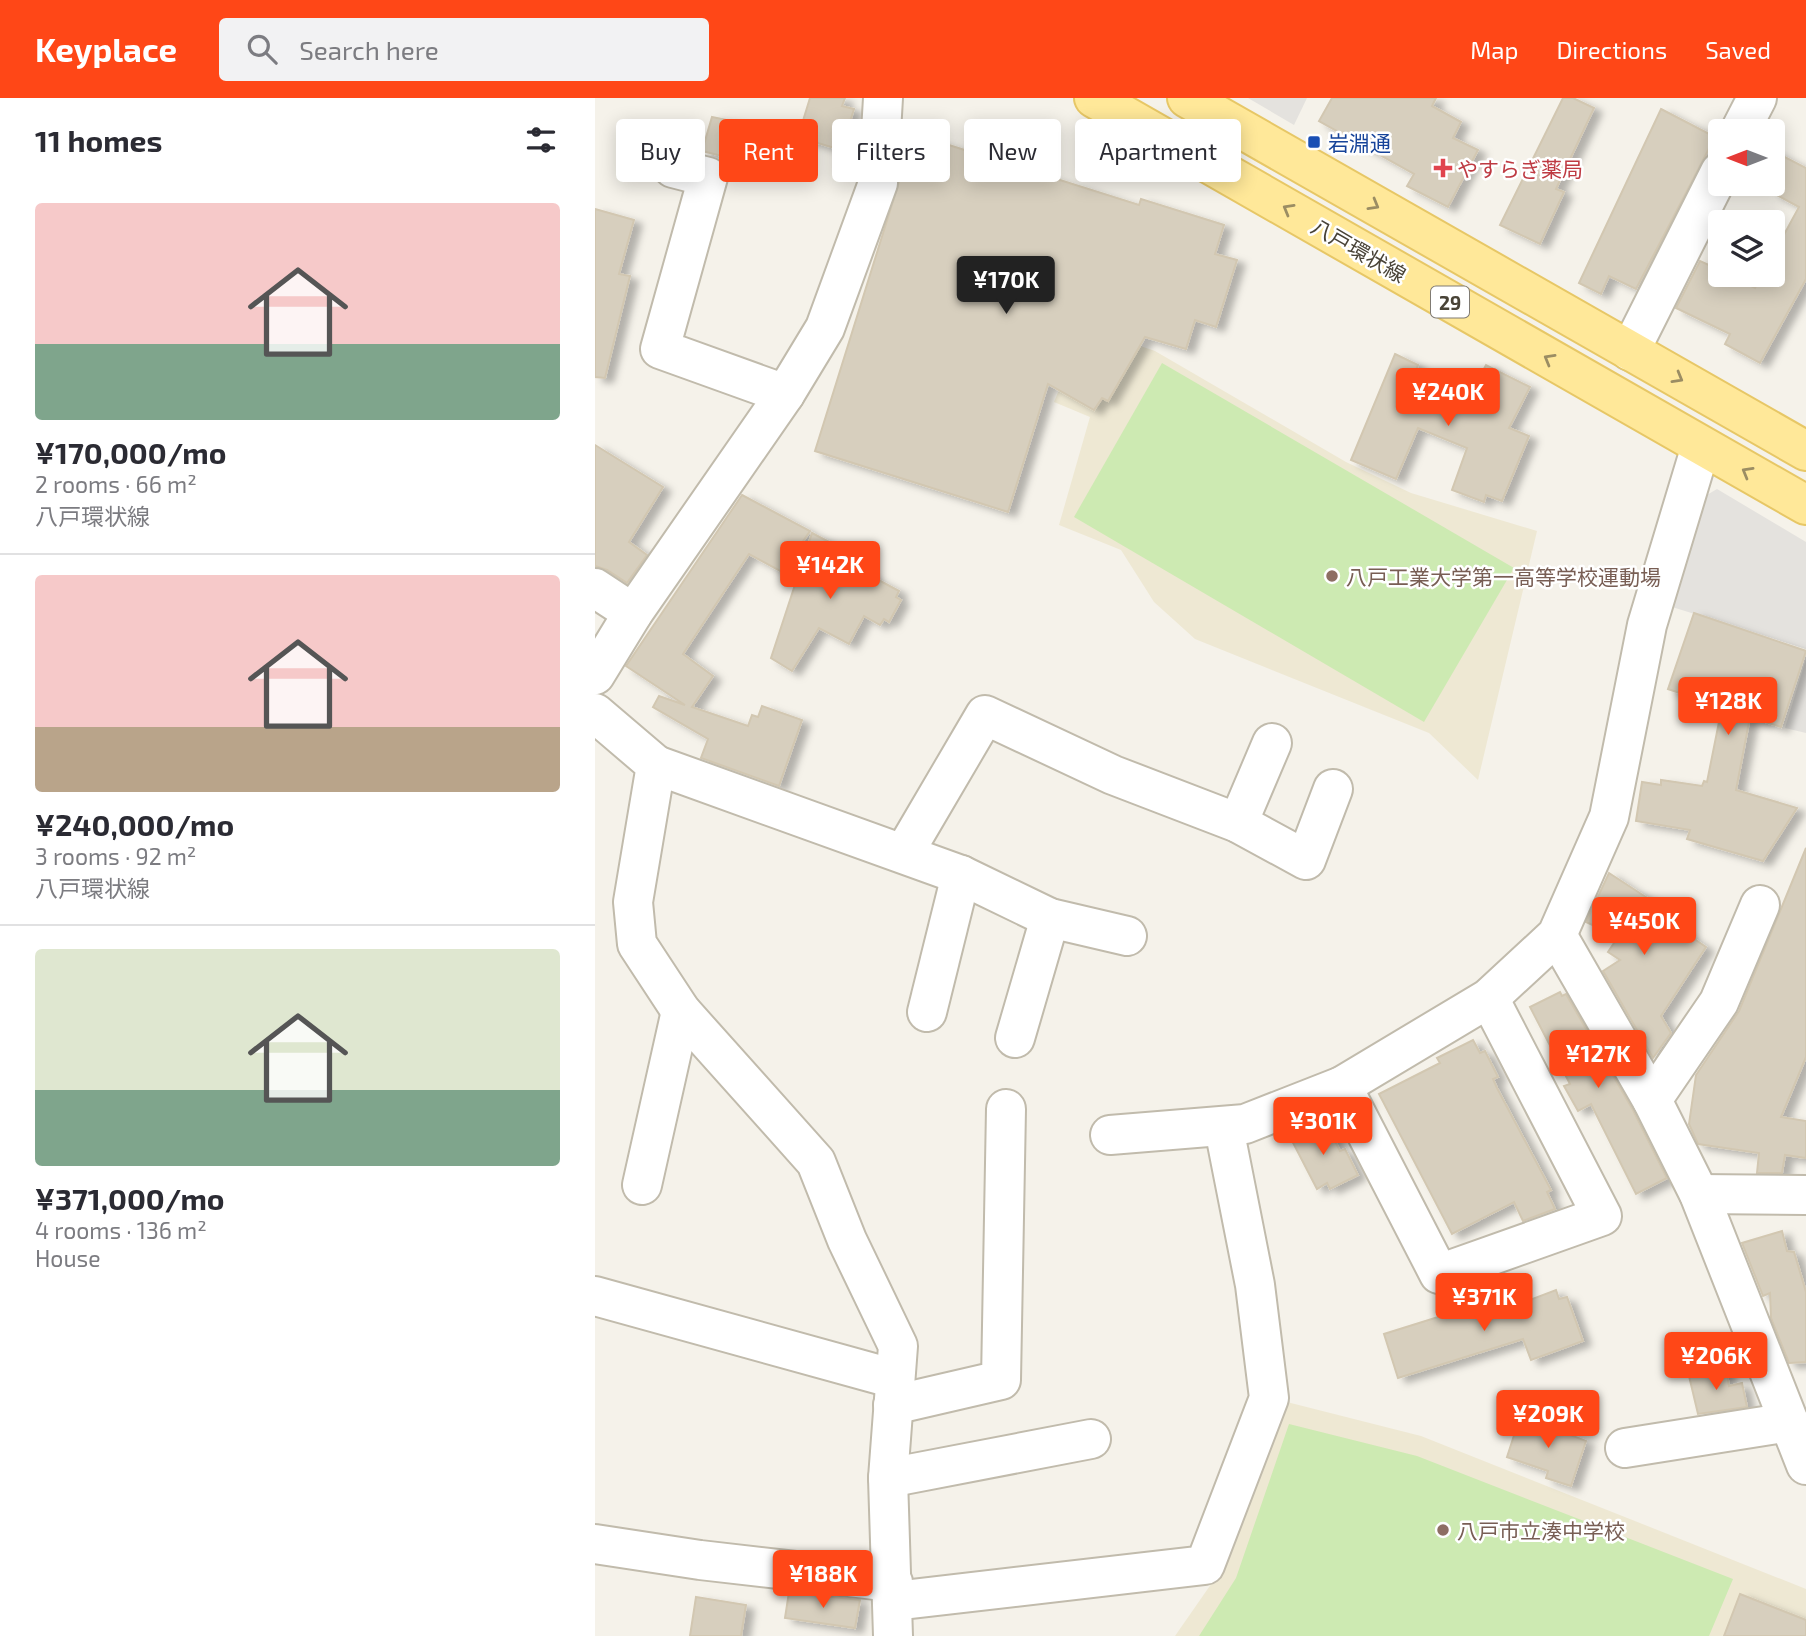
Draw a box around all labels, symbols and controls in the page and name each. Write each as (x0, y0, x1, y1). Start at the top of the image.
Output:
search box (219, 18, 709, 81)
text: Keyplace (35, 29, 177, 69)
icon: search (243, 30, 281, 68)
text: Search here (299, 34, 439, 65)
text: Map (1470, 35, 1518, 64)
text: Directions (1556, 35, 1667, 64)
text: Saved (1705, 35, 1771, 64)
chip: Buy (616, 119, 705, 182)
chip: Rent (719, 119, 818, 182)
chip: Filters (832, 119, 950, 182)
chip: New (964, 119, 1061, 182)
chip: Apartment (1075, 119, 1241, 182)
north arrow (1708, 119, 1785, 196)
map controls (1708, 119, 1785, 287)
icon: filters (522, 121, 560, 159)
text: 11 homes (35, 122, 162, 158)
place label: 岩淵通 (1328, 130, 1391, 155)
marker: 岩淵通 (1306, 134, 1322, 150)
place label: やすらぎ薬局 (1457, 156, 1583, 181)
marker: やすらぎ薬局 (1435, 160, 1451, 176)
one-way arrow (1366, 197, 1379, 210)
one-way arrow (1283, 204, 1295, 217)
button: layers (1708, 210, 1785, 287)
street label: 八戸環状線 (1307, 213, 1411, 287)
icon: home (235, 249, 361, 375)
pin: ¥170K (957, 256, 1055, 316)
text: ¥170K (973, 265, 1039, 293)
road number: 29 (1431, 286, 1469, 318)
one-way arrow (1544, 354, 1557, 367)
pin: ¥240K (1399, 368, 1497, 428)
one-way arrow (1670, 370, 1683, 383)
text: ¥240K (1412, 377, 1484, 405)
text: ¥170,000/mo (35, 434, 226, 470)
one-way arrow (1741, 467, 1754, 480)
text: 2 rooms · 66 m² (35, 470, 197, 498)
text: 八戸環状線 (35, 502, 150, 530)
pin: ¥142K (781, 542, 879, 601)
text: ¥142K (796, 550, 864, 578)
place label: 八戸工業大学第一高等学校運動場 (1346, 564, 1661, 589)
marker: 八戸工業大学第一高等学校運動場 (1324, 568, 1340, 584)
icon: home (235, 621, 361, 747)
pin: ¥128K (1679, 678, 1777, 737)
text: ¥128K (1694, 686, 1762, 714)
text: ¥240,000/mo (35, 806, 234, 842)
text: 3 rooms · 92 m² (35, 842, 196, 870)
text: 八戸環状線 (35, 874, 150, 902)
pin: ¥450K (1595, 898, 1693, 957)
text: ¥450K (1608, 906, 1680, 934)
icon: home (235, 995, 361, 1121)
pin: ¥127K (1549, 1030, 1647, 1090)
text: ¥127K (1565, 1039, 1631, 1067)
pin: ¥301K (1274, 1098, 1372, 1157)
text: ¥301K (1289, 1106, 1357, 1134)
text: ¥371,000/mo (35, 1180, 225, 1216)
text: 4 rooms · 136 m² (35, 1216, 207, 1244)
text: House (35, 1244, 101, 1272)
pin: ¥371K (1435, 1274, 1533, 1333)
text: ¥371K (1452, 1282, 1516, 1310)
pin: ¥206K (1667, 1332, 1765, 1392)
text: ¥206K (1680, 1341, 1752, 1369)
pin: ¥209K (1499, 1390, 1597, 1450)
text: ¥209K (1512, 1399, 1584, 1427)
place label: 八戸市立湊中学校 (1457, 1518, 1625, 1543)
marker: 八戸市立湊中学校 (1435, 1522, 1451, 1538)
pin: ¥188K (774, 1550, 872, 1610)
text: ¥188K (789, 1559, 857, 1587)

